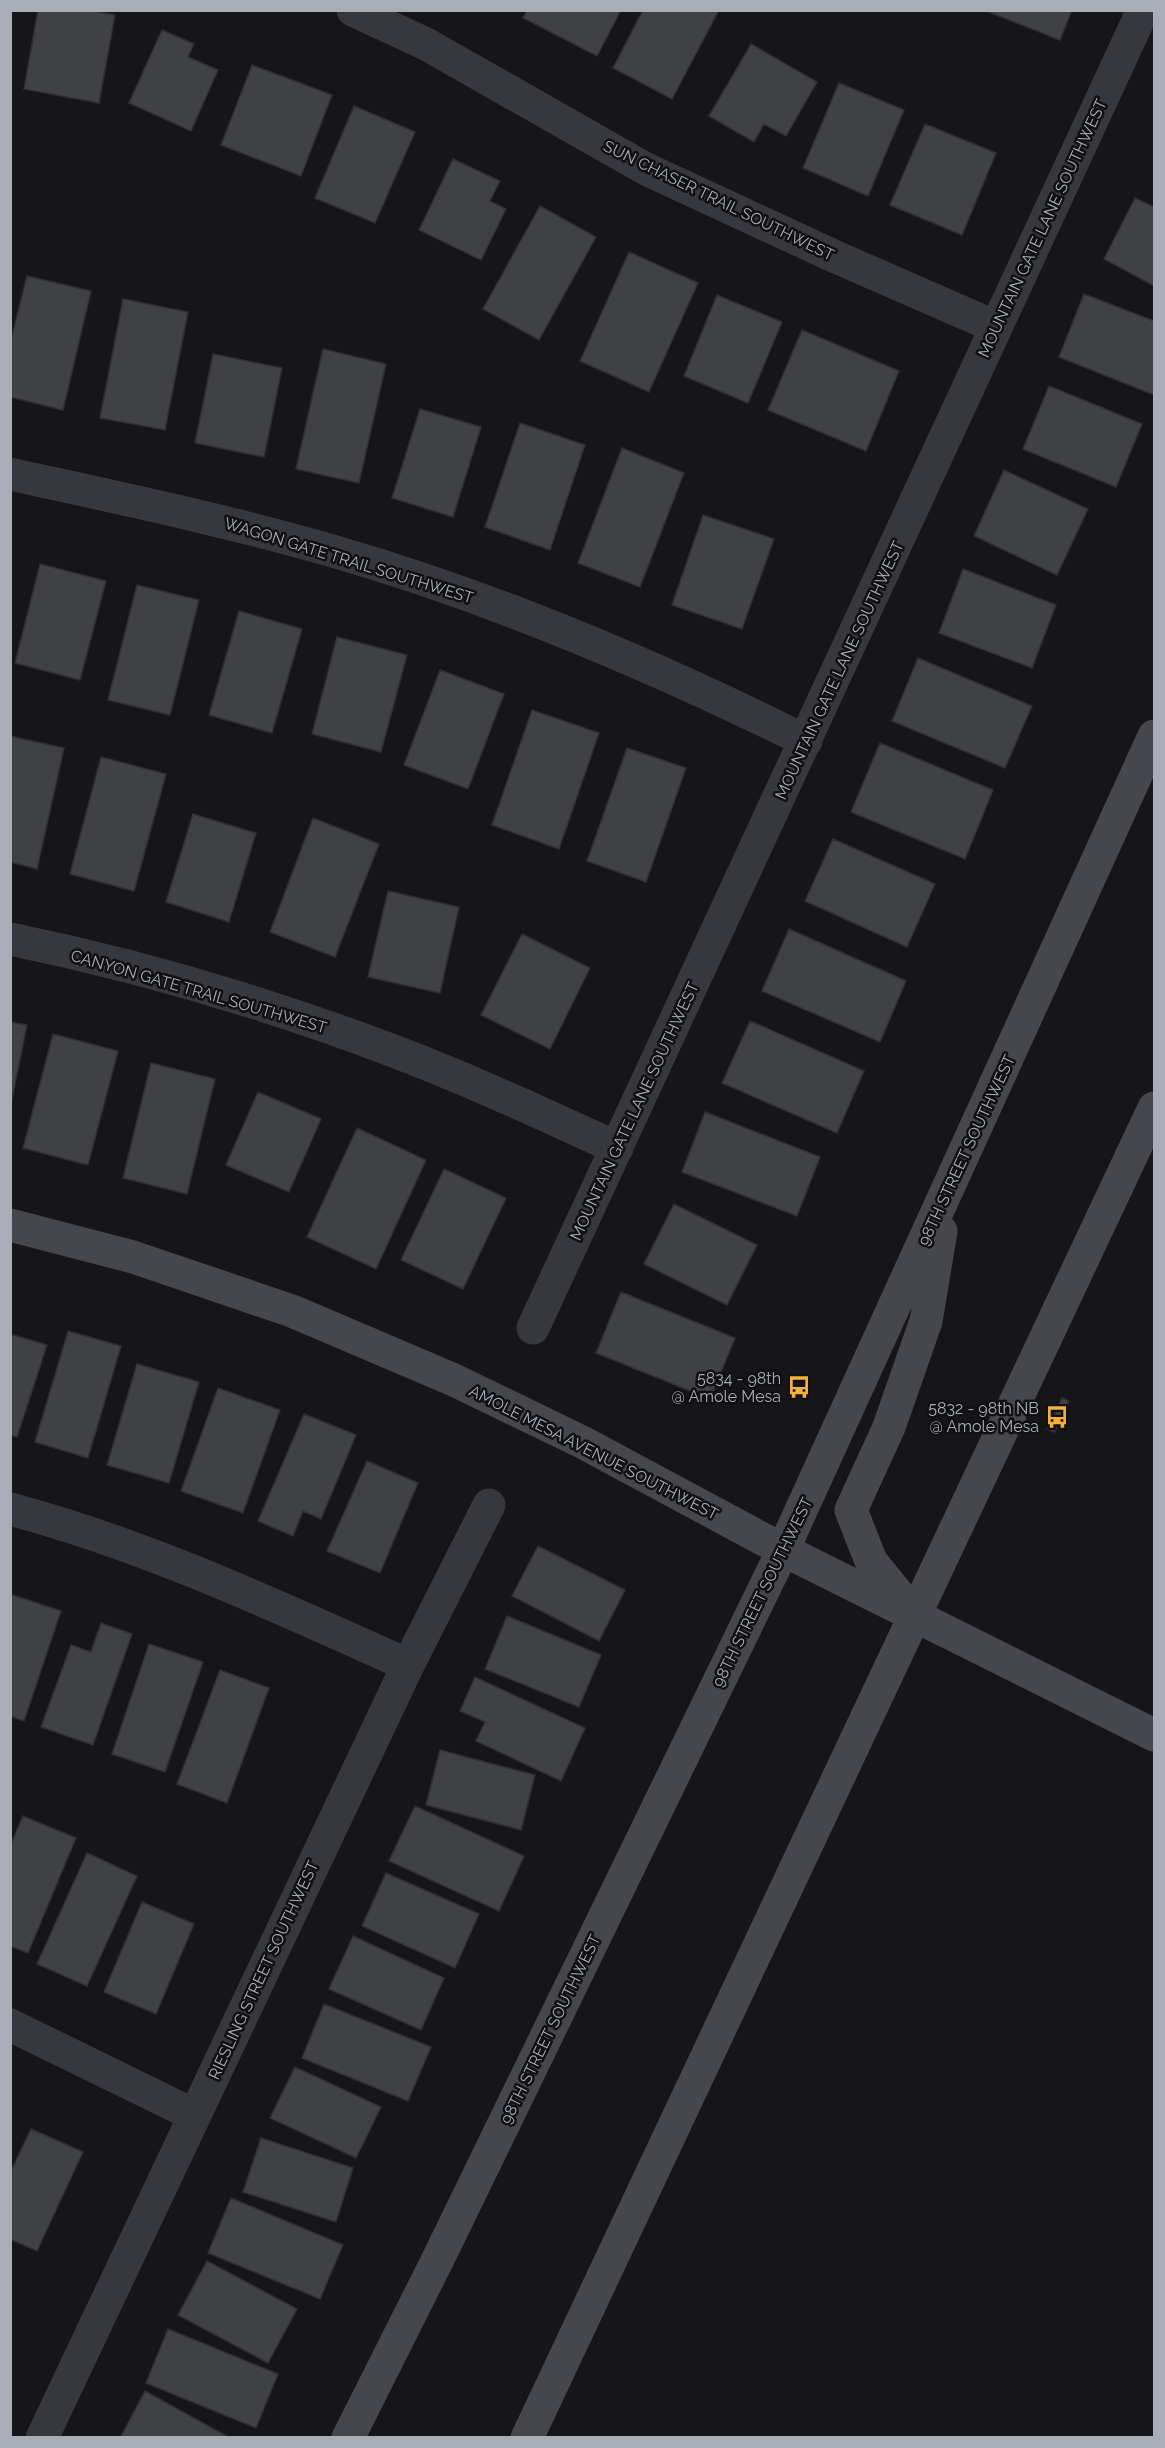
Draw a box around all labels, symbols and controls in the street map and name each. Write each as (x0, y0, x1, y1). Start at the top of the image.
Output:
street label: MOUNTAIN GATE LANE SOUTHWEST (974, 96, 1111, 360)
street label: SUN CHASER TRAIL SOUTHWEST (600, 136, 837, 265)
street label: WAGON GATE TRAIL SOUTHWEST (222, 513, 476, 608)
street label: MOUNTAIN GATE LANE SOUTHWEST (771, 538, 908, 802)
street label: CANYON GATE TRAIL SOUTHWEST (69, 946, 329, 1037)
street label: MOUNTAIN GATE LANE SOUTHWEST (566, 979, 703, 1243)
street label: 98TH STREET SOUTHWEST (914, 1052, 1019, 1249)
place label: 5834 - 98th @ Amole Mesa (671, 1369, 781, 1406)
bus stop icon: 5834 - 98th @ Amole Mesa (786, 1374, 812, 1400)
street label: AMOLE MESA AVENUE SOUTHWEST (466, 1381, 722, 1524)
place label: 5832 - 98th NB @ Amole Mesa (928, 1399, 1039, 1436)
bus stop icon: 5832 - 98th NB @ Amole Mesa (1044, 1404, 1070, 1430)
street label: 98TH STREET SOUTHWEST (708, 1494, 817, 1690)
street label: RIESLING STREET SOUTHWEST (204, 1858, 323, 2083)
street label: 98TH STREET SOUTHWEST (496, 1931, 605, 2127)

